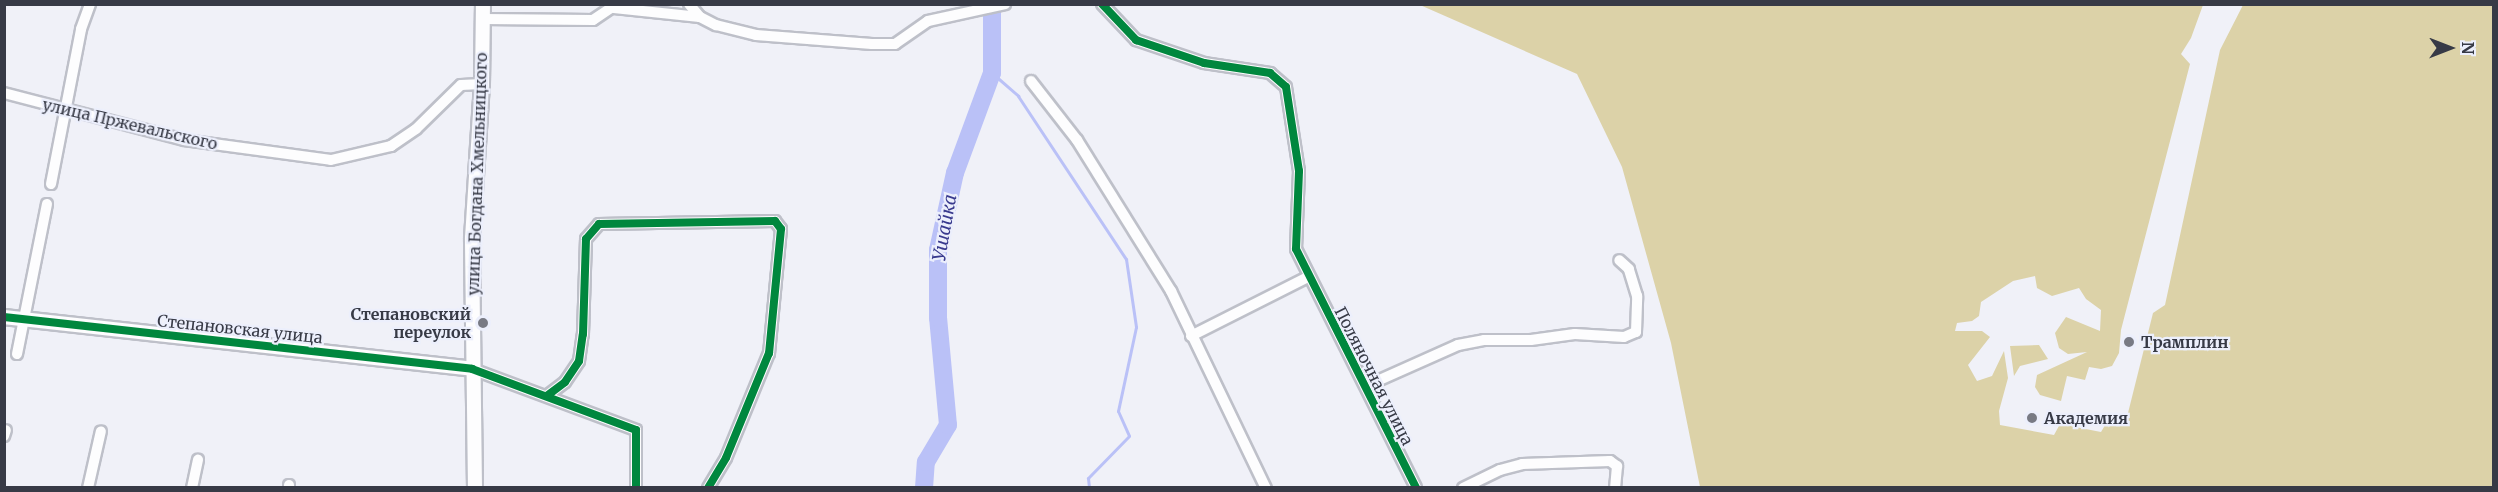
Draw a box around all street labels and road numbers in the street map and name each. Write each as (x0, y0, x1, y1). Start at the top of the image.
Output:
street label: улица Богдана Хмельницкого (463, 52, 491, 296)
street label: улица Пржевальского (41, 95, 219, 153)
street label: Поляночная улица (1331, 304, 1417, 448)
street label: Степановская улица (156, 311, 324, 347)

